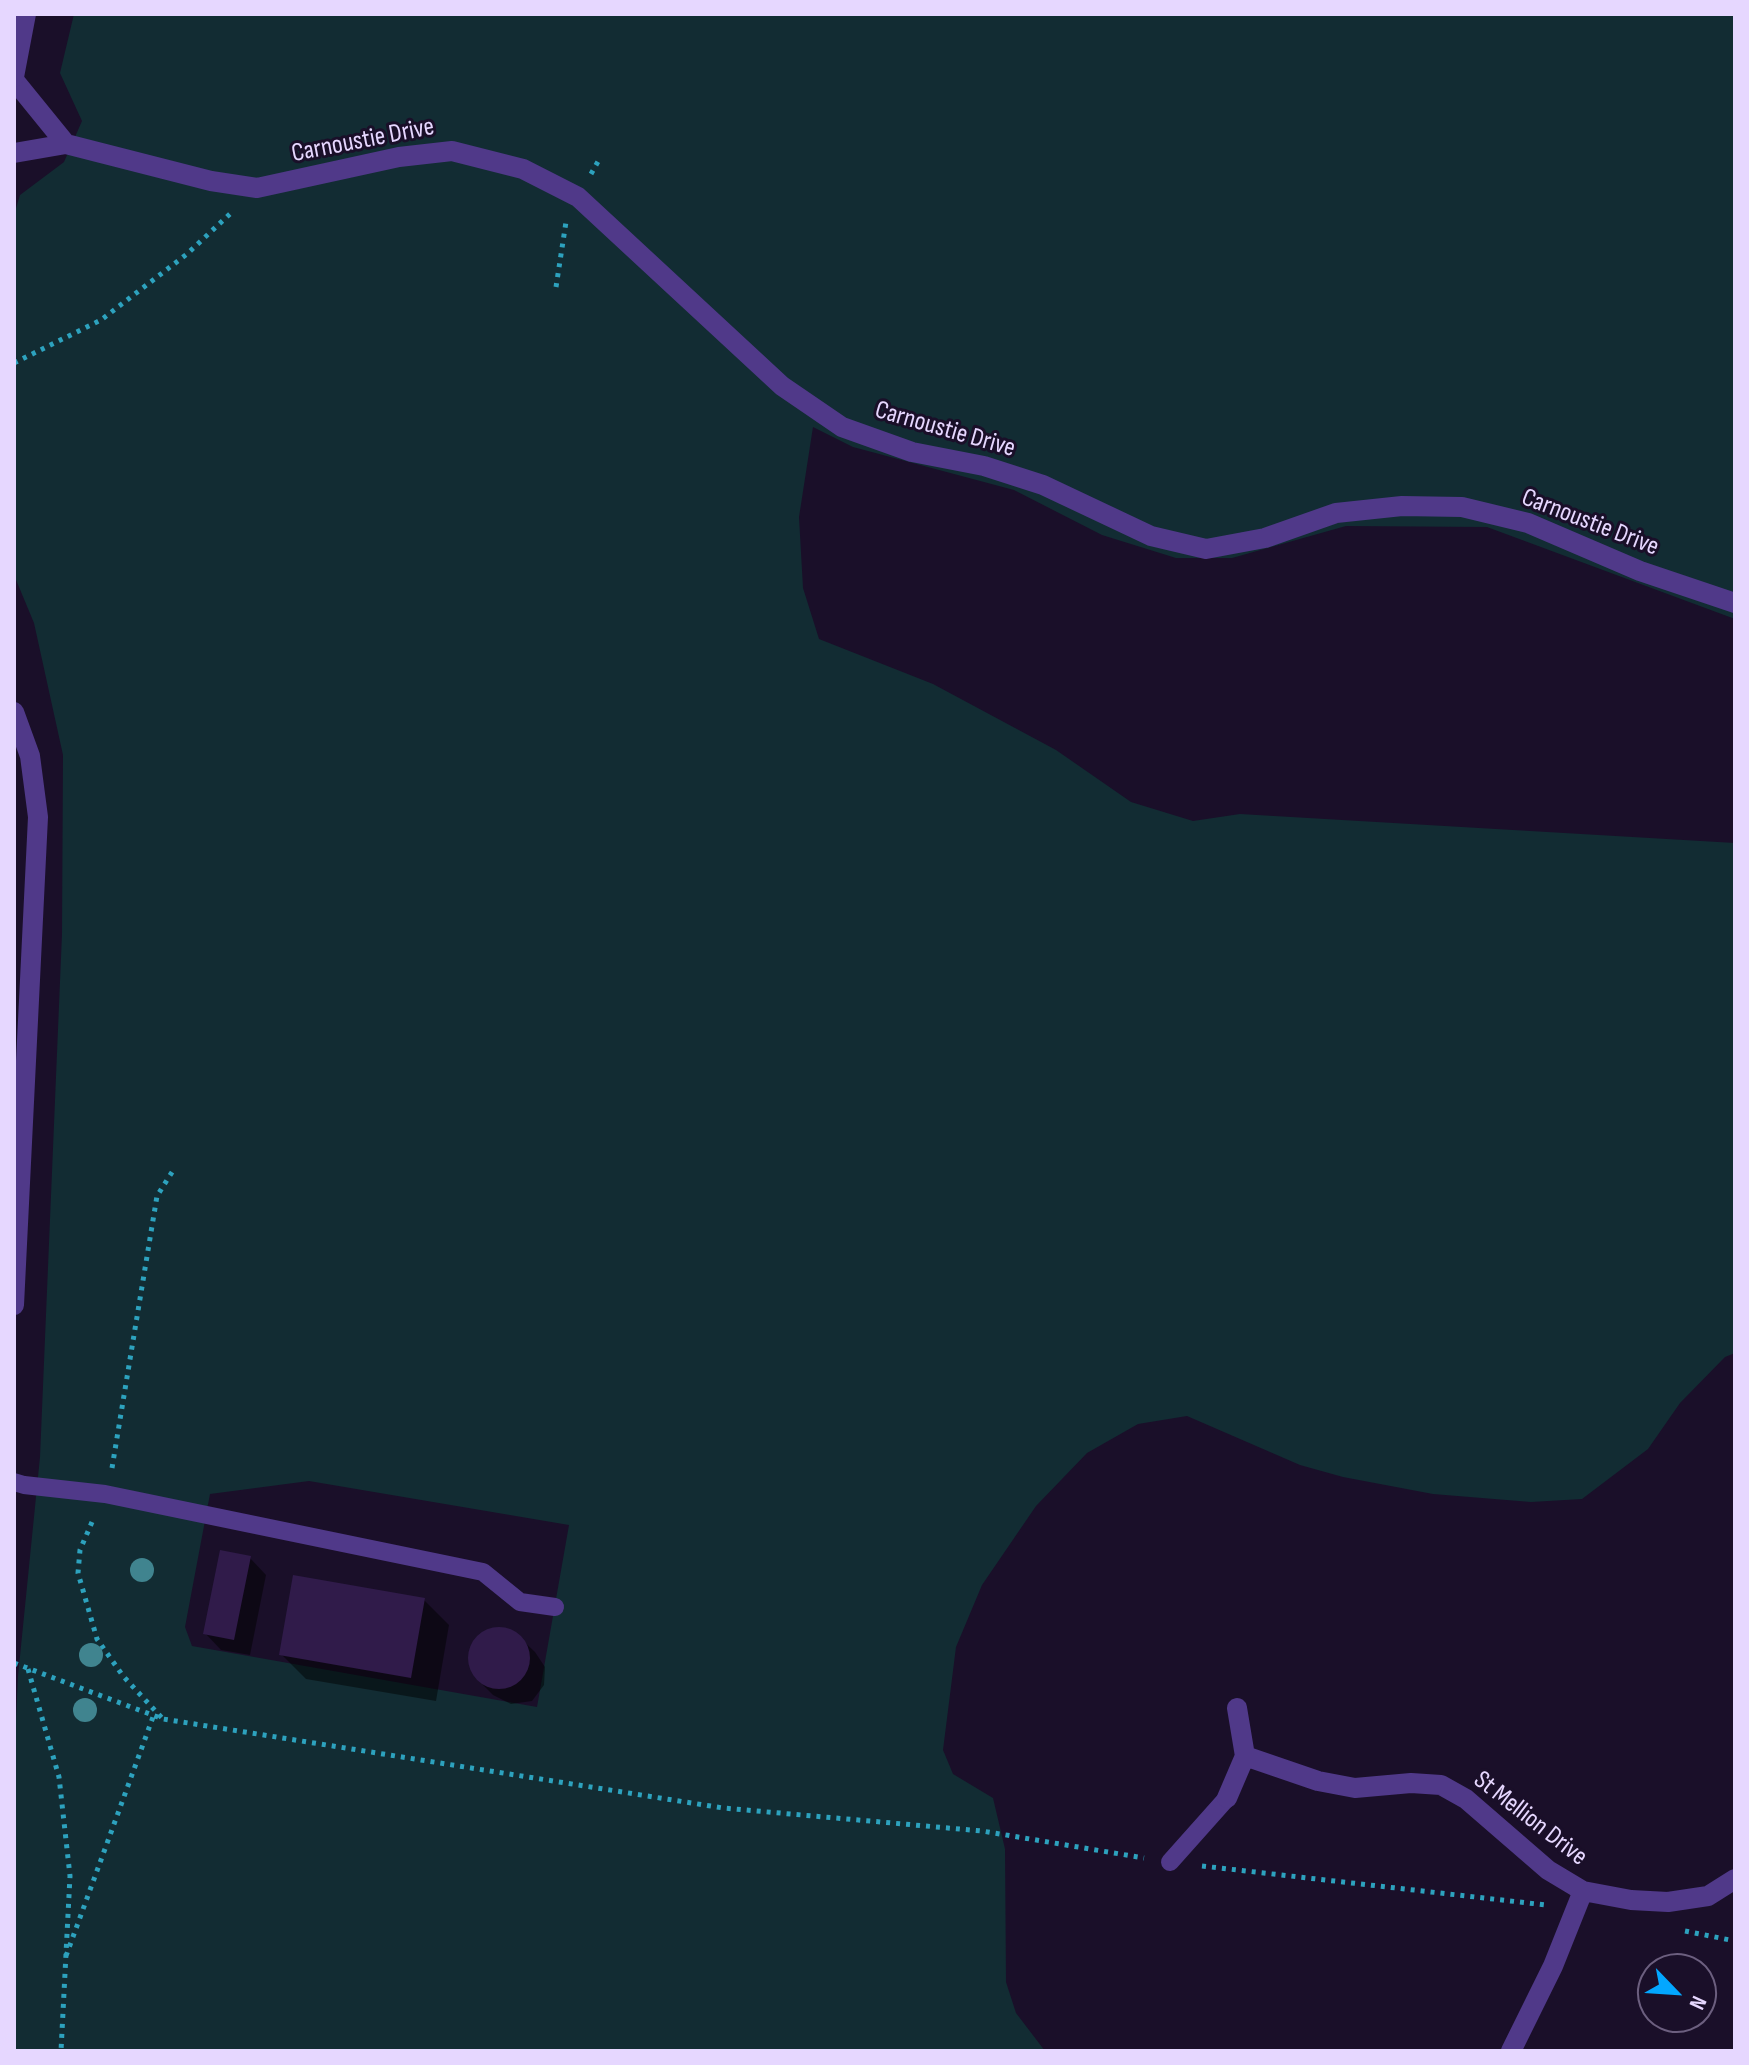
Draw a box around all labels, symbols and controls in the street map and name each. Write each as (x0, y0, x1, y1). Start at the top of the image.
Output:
street label: Carnoustie Drive (289, 112, 437, 170)
street label: Carnoustie Drive (871, 395, 1019, 465)
street label: Carnoustie Drive (1517, 483, 1663, 563)
street label: St Mellion Drive (1467, 1765, 1593, 1873)
north arrow (1637, 1953, 1717, 2033)
text: N (1683, 1991, 1712, 2014)

